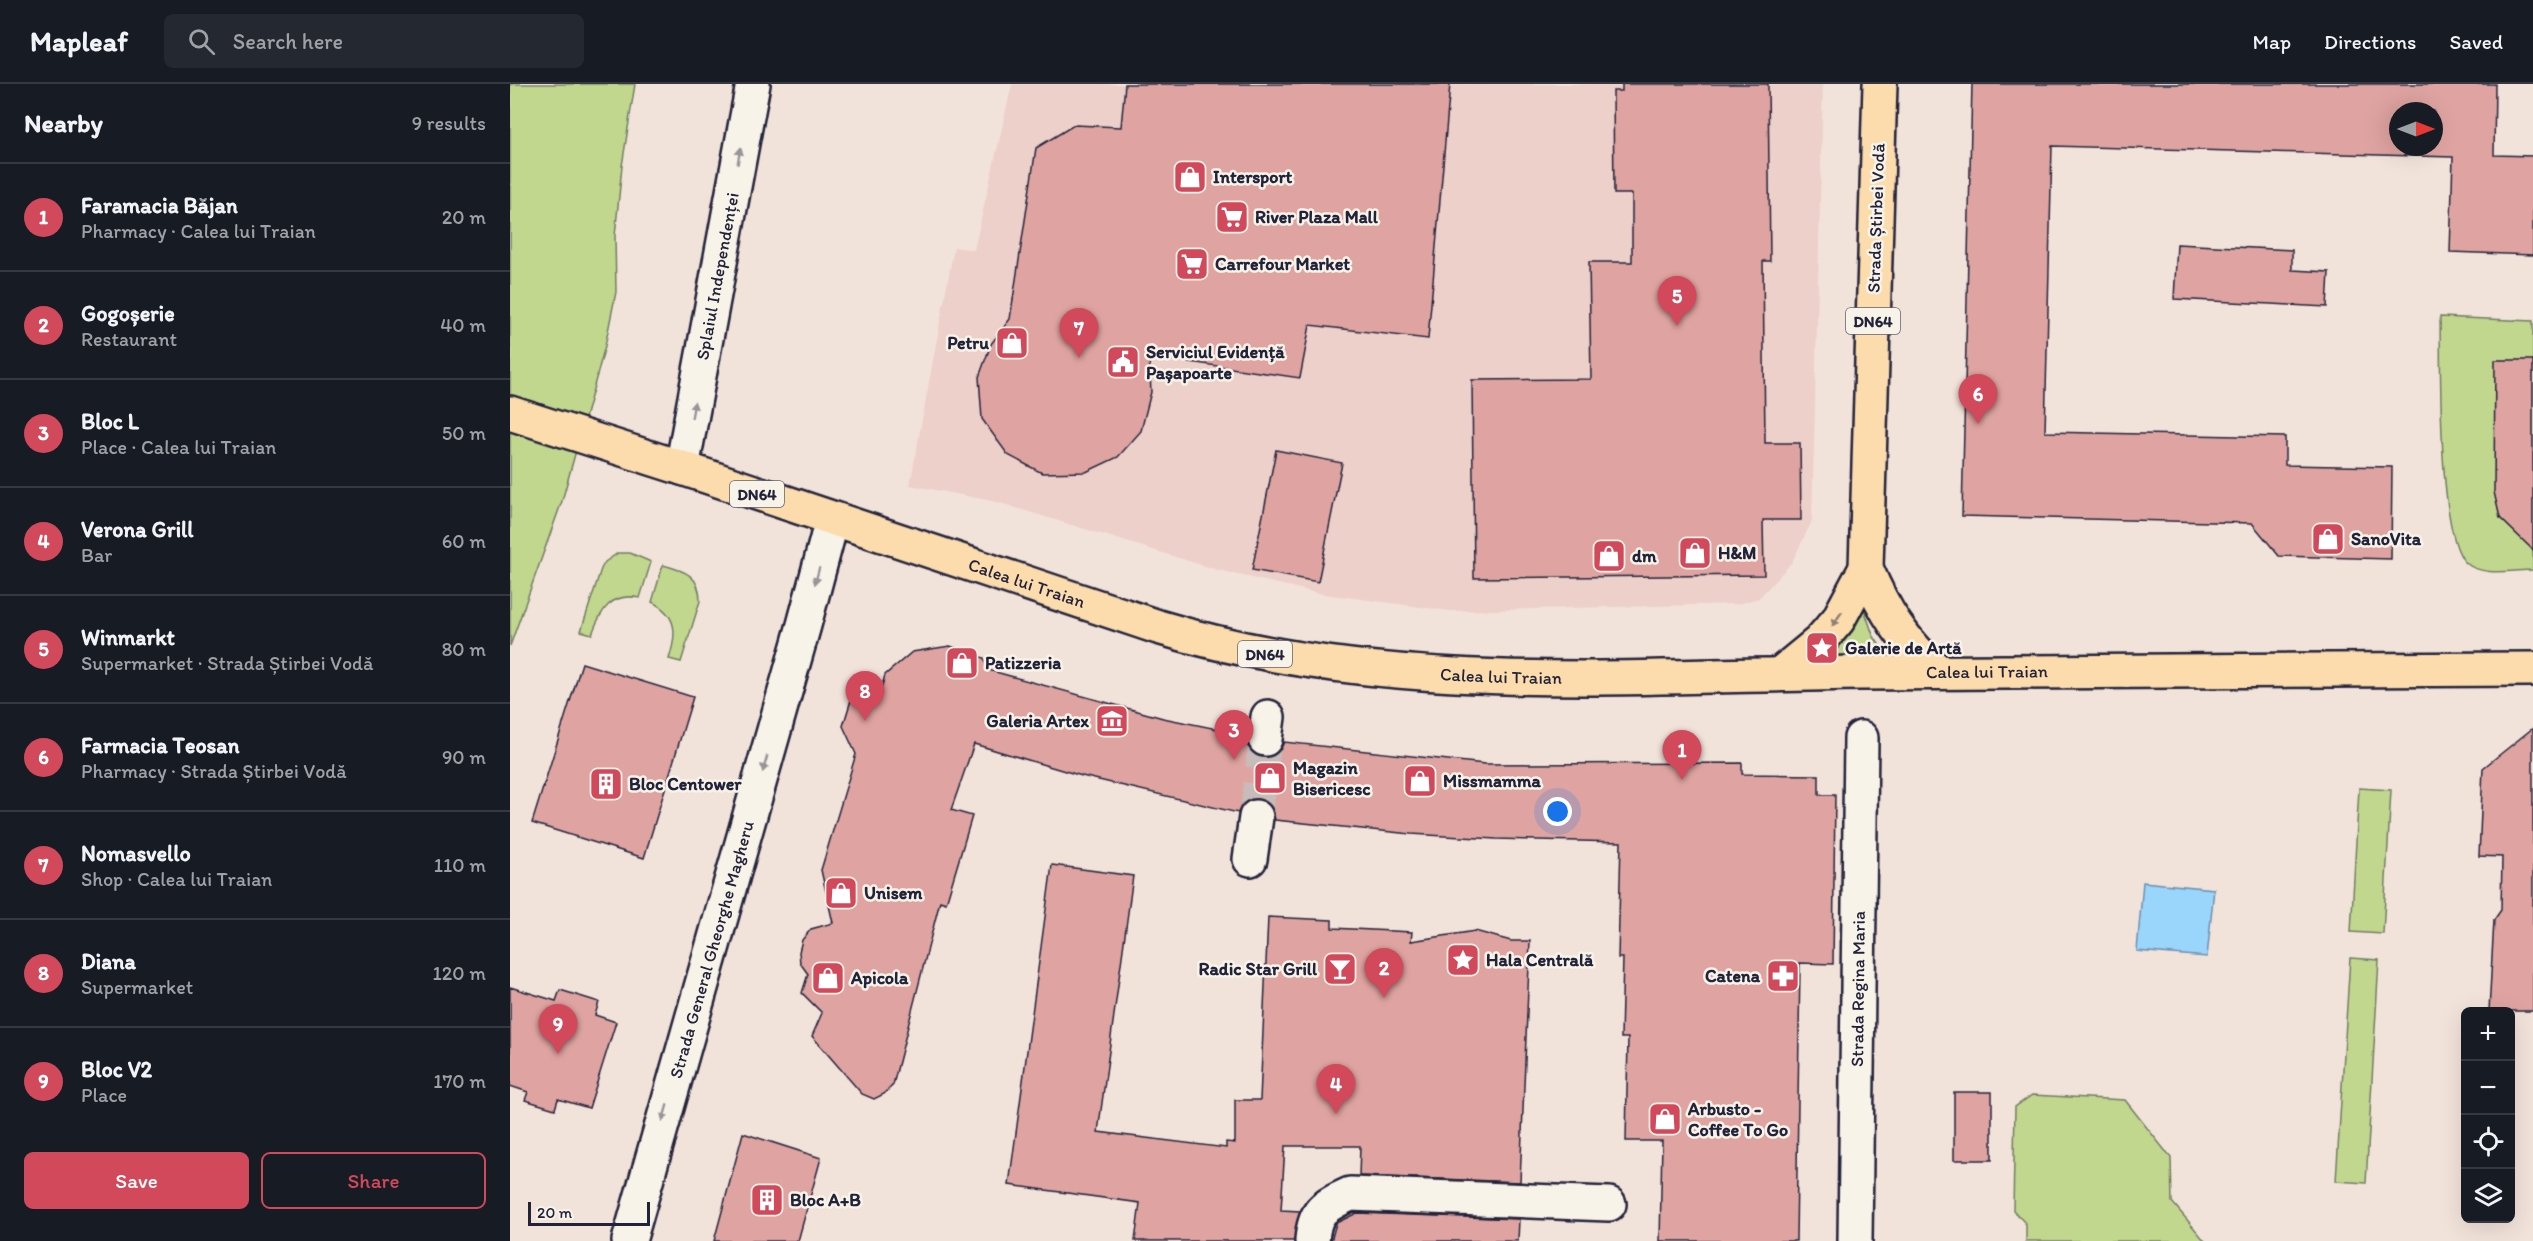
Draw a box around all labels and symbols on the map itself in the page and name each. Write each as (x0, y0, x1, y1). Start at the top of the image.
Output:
north arrow (2389, 102, 2443, 156)
street label: Strada Știrbei Vodă (1862, 142, 1890, 293)
one-way arrow (735, 147, 744, 166)
shop icon: Intersport (1172, 159, 1208, 195)
place label: Intersport (1213, 166, 1293, 188)
street label: Splaiul Independenței (691, 191, 744, 362)
supermarket icon: River Plaza Mall (1214, 199, 1250, 235)
place label: River Plaza Mall (1255, 206, 1379, 228)
supermarket icon: Carrefour Market (1174, 246, 1210, 282)
place label: Carrefour Market (1215, 253, 1350, 275)
pin: 5 (1658, 276, 1696, 326)
pin: 7 (1060, 308, 1098, 358)
road number: DN64 (1846, 308, 1900, 334)
shop icon: Petru (994, 325, 1030, 361)
place label: Petru (947, 332, 989, 354)
place label: Serviciul Evidență Pașapoarte (1146, 341, 1285, 384)
public building icon: Serviciul Evidență Pașapoarte (1105, 344, 1141, 380)
pin: 6 (1958, 374, 1998, 424)
one-way arrow (689, 401, 698, 420)
road number: DN64 (730, 481, 784, 507)
shop icon: SanoVita (2310, 521, 2346, 557)
place label: SanoVita (2351, 528, 2422, 550)
shop icon: H&M (1677, 535, 1713, 571)
shop icon: dm (1591, 538, 1627, 574)
place label: H&M (1718, 542, 1757, 564)
place label: dm (1632, 545, 1657, 567)
street label: Calea lui Traian (965, 553, 1088, 613)
one-way arrow (812, 567, 822, 585)
one-way arrow (1831, 610, 1843, 626)
place icon: Galerie de Artă (1804, 630, 1840, 666)
place label: Galerie de Artă (1845, 637, 1962, 659)
road number: DN64 (1238, 641, 1292, 667)
shop icon: Patizzeria (944, 645, 980, 681)
place label: Patizzeria (985, 652, 1061, 674)
street label: Calea lui Traian (1926, 660, 2048, 683)
street label: Calea lui Traian (1439, 663, 1562, 689)
pin: 8 (846, 672, 884, 721)
museum icon: Galeria Artex (1094, 703, 1130, 739)
place label: Galeria Artex (986, 710, 1089, 732)
pin: 3 (1214, 710, 1254, 760)
pin: 1 (1662, 730, 1702, 780)
one-way arrow (760, 755, 769, 773)
place label: Magazin Bisericesc (1293, 757, 1371, 800)
shop icon: Magazin Bisericesc (1252, 760, 1288, 796)
shop icon: Missmamma (1402, 763, 1438, 799)
building icon: Bloc Centower (588, 766, 624, 802)
place label: Missmamma (1443, 770, 1541, 792)
place label: Bloc Centower (629, 773, 742, 795)
your location (1543, 797, 1572, 826)
street label: Strada General Gheorghe Magheru (665, 818, 759, 1081)
shop icon: Unisem (823, 875, 859, 911)
place label: Unisem (864, 882, 923, 904)
street label: Strada Regina Maria (1846, 911, 1870, 1067)
place icon: Hala Centrală (1445, 942, 1481, 978)
pin: 2 (1364, 948, 1404, 998)
place label: Hala Centrală (1486, 949, 1594, 971)
bar icon: Radic Star Grill (1322, 951, 1358, 987)
place label: Radic Star Grill (1199, 958, 1318, 980)
pharmacy icon: Catena (1765, 958, 1801, 994)
shop icon: Apicola (810, 960, 846, 996)
place label: Catena (1705, 965, 1761, 987)
place label: Apicola (850, 967, 909, 989)
pin: 9 (538, 1004, 578, 1054)
pin: 4 (1316, 1064, 1356, 1114)
place label: Arbusto - Coffee To Go (1687, 1098, 1788, 1141)
shop icon: Arbusto - Coffee To Go (1647, 1101, 1683, 1137)
one-way arrow (660, 1104, 669, 1122)
building icon: Bloc A+B (749, 1182, 785, 1218)
place label: Bloc A+B (790, 1189, 861, 1211)
scale bar (528, 1199, 650, 1226)

